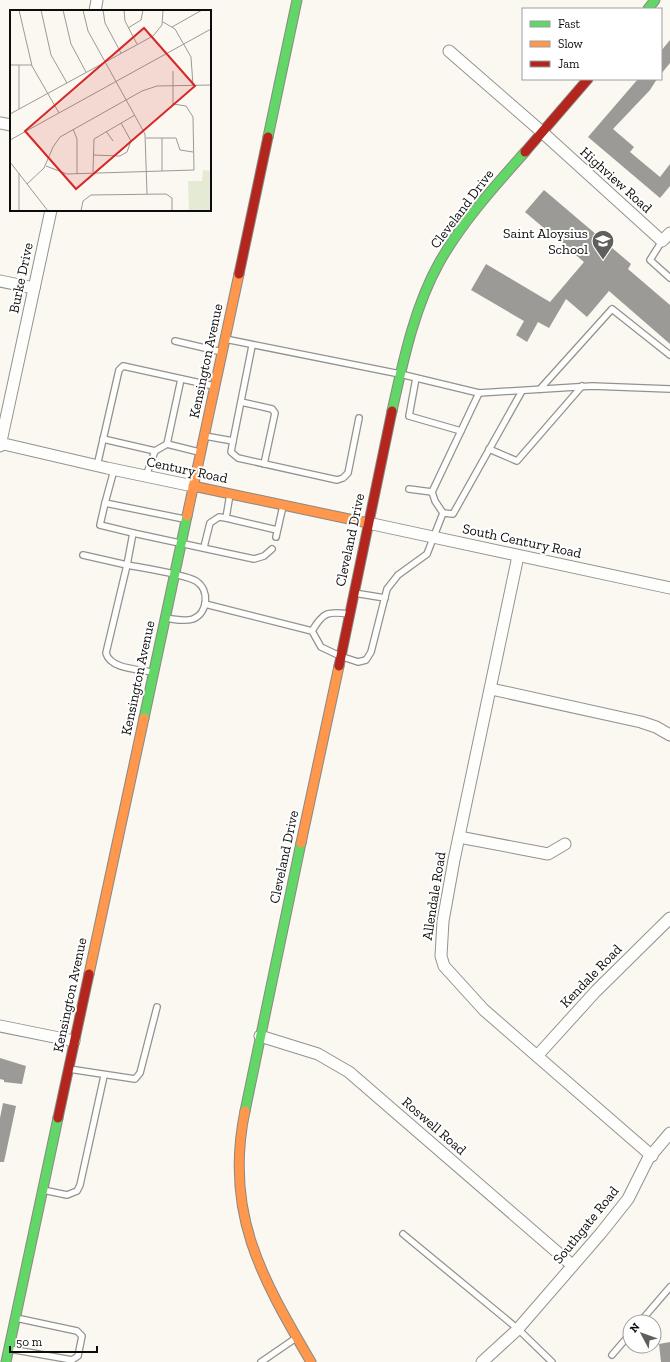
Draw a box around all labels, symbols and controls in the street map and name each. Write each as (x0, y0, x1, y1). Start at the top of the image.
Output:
legend (522, 8, 662, 80)
inset map (10, 10, 211, 211)
text: Fast (558, 17, 581, 31)
text: Slow (558, 37, 584, 51)
text: Jam (558, 57, 580, 71)
street label: Highview Road (577, 143, 656, 217)
street label: Cleveland Drive (427, 166, 498, 252)
place label: Saint Aloysius School (503, 225, 588, 258)
school or university icon: Saint Aloysius School (590, 228, 616, 261)
street label: Burke Drive (5, 241, 37, 315)
street label: Kensington Avenue (186, 302, 227, 420)
street label: Century Road (145, 453, 230, 487)
street label: Cleveland Drive (332, 491, 368, 588)
street label: South Century Road (461, 520, 583, 562)
street label: Kensington Avenue (118, 619, 159, 737)
street label: Cleveland Drive (266, 808, 302, 905)
street label: Allendale Road (419, 850, 449, 941)
street label: Kensington Avenue (50, 936, 91, 1054)
street label: Kendale Road (557, 941, 626, 1011)
street label: Roswell Road (398, 1093, 470, 1159)
street label: Southgate Road (549, 1182, 623, 1267)
north arrow (622, 1314, 662, 1354)
text: N (627, 1320, 643, 1335)
scale bar (10, 1328, 97, 1354)
text: 50 m (16, 1335, 43, 1349)

